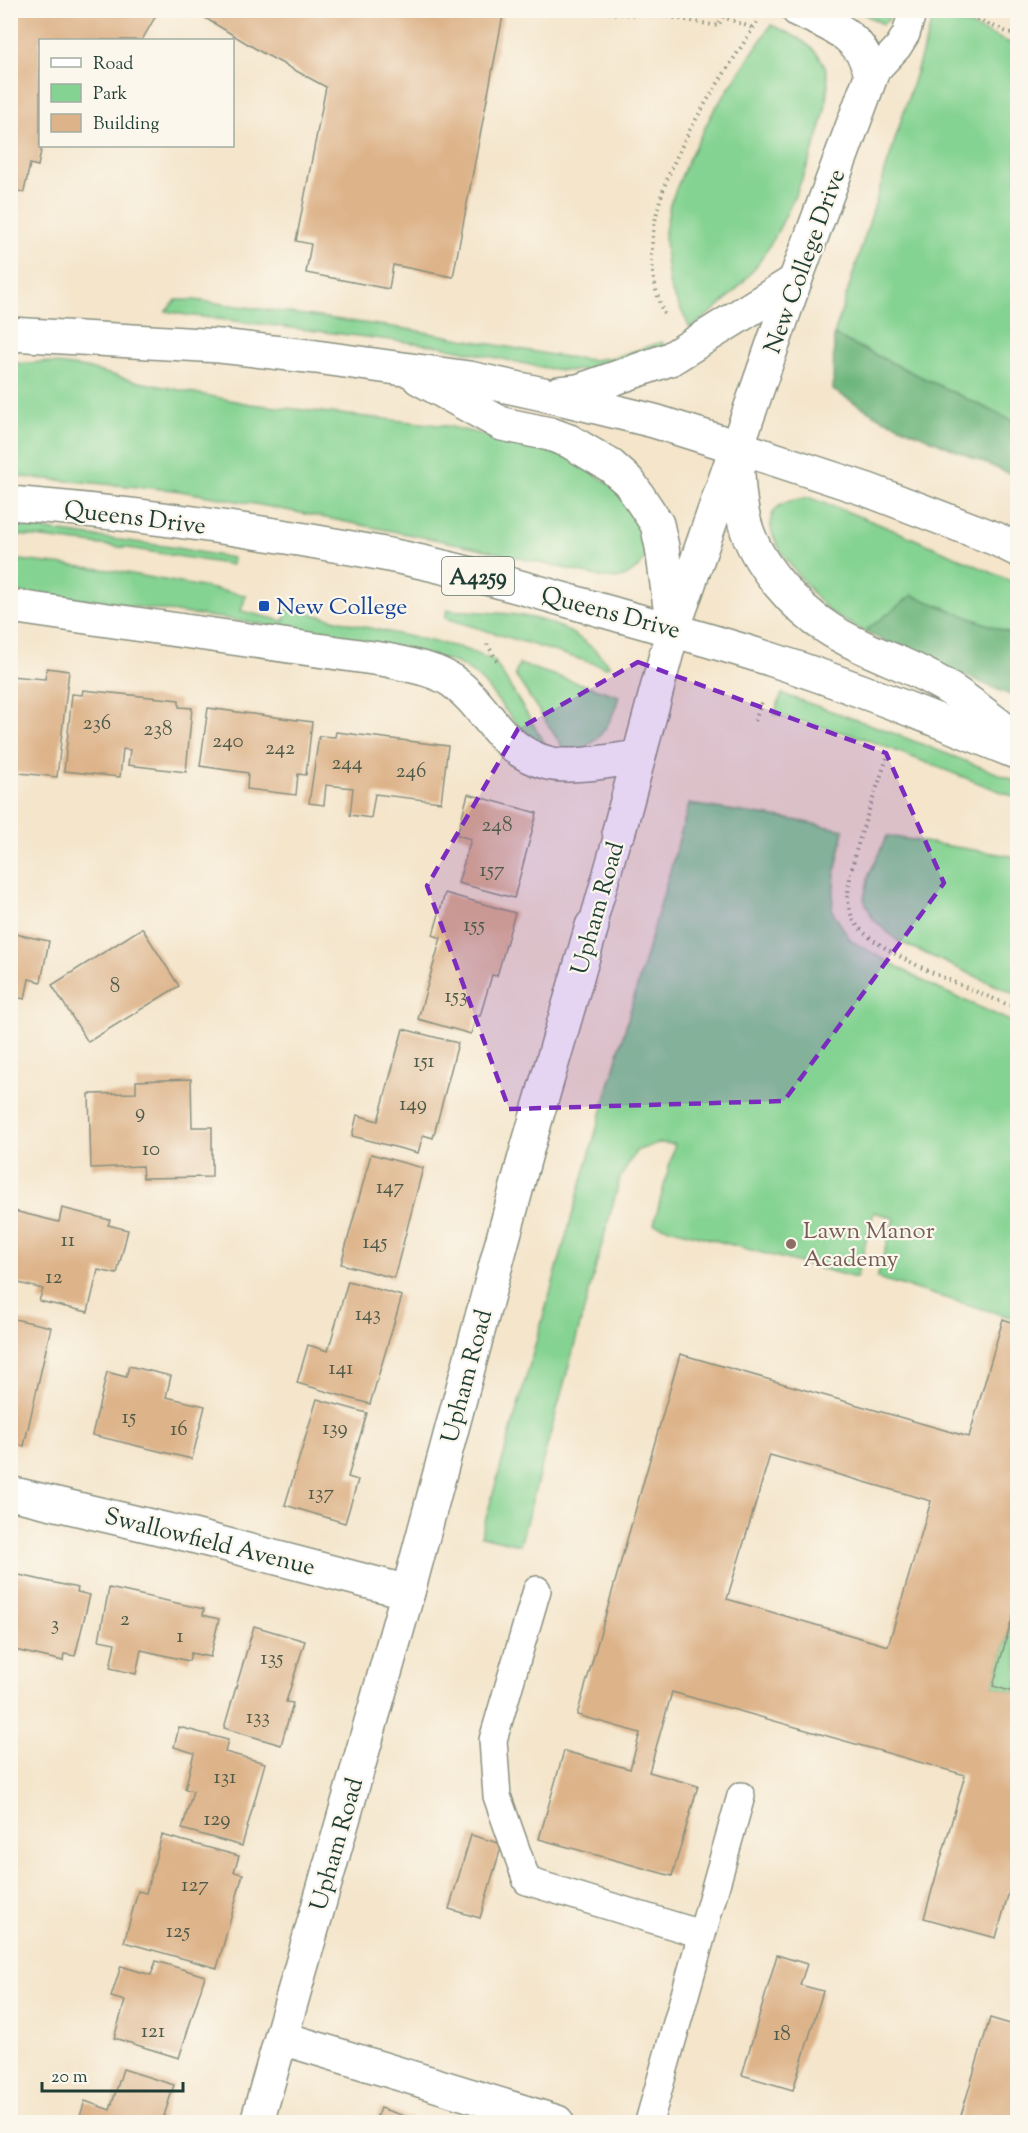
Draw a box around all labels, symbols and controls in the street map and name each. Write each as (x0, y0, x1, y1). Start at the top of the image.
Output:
legend (39, 39, 234, 147)
text: Road (93, 52, 133, 78)
text: Park (93, 82, 128, 108)
text: Building (93, 112, 159, 138)
street label: New College Drive (757, 165, 855, 359)
street label: Queens Drive (62, 493, 208, 545)
road number: A4259 (442, 557, 514, 595)
street label: Queens Drive (537, 579, 684, 649)
place label: New College (276, 591, 408, 625)
marker: New College (257, 599, 271, 613)
house number: 236 (83, 709, 111, 739)
house number: 238 (144, 715, 172, 745)
house number: 240 (212, 727, 244, 757)
house number: 242 (265, 734, 295, 764)
house number: 244 (332, 749, 363, 779)
house number: 246 (396, 757, 426, 787)
house number: 248 (482, 811, 512, 841)
street label: Upham Road (564, 838, 634, 979)
house number: 157 (480, 856, 505, 886)
house number: 155 (463, 911, 485, 941)
house number: 8 (110, 972, 120, 1002)
house number: 153 (445, 982, 467, 1012)
house number: 151 (413, 1047, 435, 1077)
house number: 149 (399, 1090, 427, 1120)
house number: 9 (135, 1098, 145, 1128)
house number: 10 (142, 1135, 160, 1165)
house number: 147 (376, 1173, 405, 1203)
place label: Lawn Manor Academy (803, 1215, 935, 1277)
house number: 11 (61, 1226, 75, 1256)
house number: 145 (363, 1228, 387, 1258)
marker: Lawn Manor Academy (784, 1237, 798, 1251)
house number: 12 (46, 1263, 63, 1293)
house number: 143 (355, 1300, 381, 1330)
street label: Upham Road (434, 1306, 502, 1447)
house number: 141 (329, 1354, 353, 1384)
house number: 15 (122, 1403, 136, 1433)
house number: 139 (322, 1414, 348, 1444)
house number: 16 (170, 1415, 188, 1445)
house number: 137 (308, 1479, 335, 1509)
street label: Swallowfield Avenue (100, 1500, 319, 1586)
house number: 2 (120, 1605, 130, 1635)
house number: 3 (51, 1610, 59, 1640)
house number: 1 (176, 1622, 184, 1652)
house number: 135 (261, 1644, 283, 1674)
house number: 133 (246, 1703, 270, 1733)
house number: 131 (214, 1763, 236, 1793)
street label: Upham Road (303, 1774, 373, 1915)
house number: 129 (203, 1805, 231, 1835)
house number: 127 (181, 1871, 209, 1901)
house number: 125 (166, 1917, 190, 1947)
house number: 121 (141, 2017, 165, 2047)
house number: 18 (773, 2020, 791, 2050)
scale bar (42, 2055, 183, 2093)
text: 20 m (51, 2065, 88, 2091)

